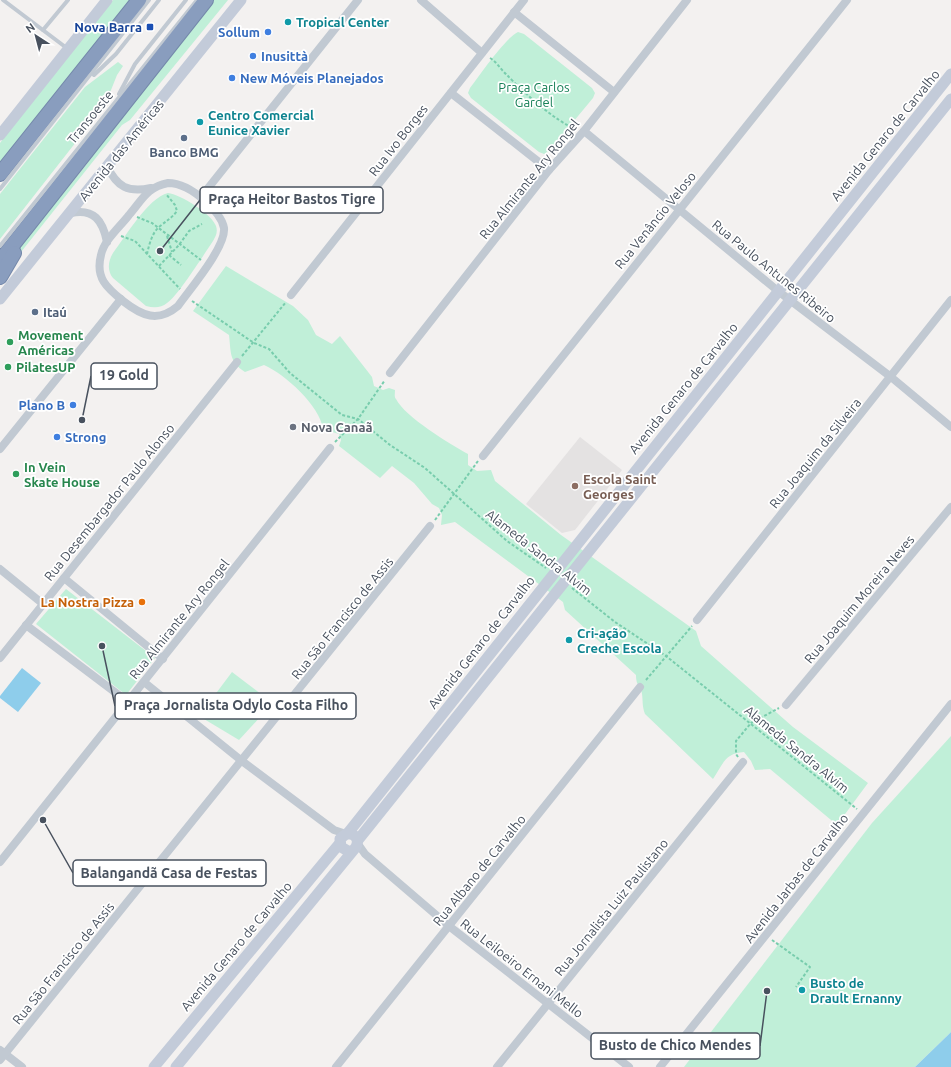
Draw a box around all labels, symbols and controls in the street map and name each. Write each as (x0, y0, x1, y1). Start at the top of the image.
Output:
place label: Tropical Center (296, 15, 390, 29)
north arrow (16, 16, 56, 56)
marker: Tropical Center (283, 17, 293, 27)
place label: Nova Barra (74, 20, 142, 34)
text: N (23, 21, 37, 35)
marker: Nova Barra (145, 22, 155, 32)
place label: Sollum (218, 25, 260, 39)
marker: Sollum (263, 27, 273, 37)
place label: Inusittà (261, 49, 308, 63)
marker: Inusittà (248, 51, 258, 61)
street label: Avenida Genaro de Carvalho (828, 67, 942, 203)
place label: New Móveis Planejados (240, 71, 384, 85)
marker: New Móveis Planejados (227, 73, 237, 83)
park label: Praça Carlos Gardel (498, 80, 570, 109)
street label: Transoeste (64, 88, 116, 146)
street label: Avenida das Américas (76, 96, 166, 203)
street label: Rua Ivo Borges (366, 101, 430, 178)
place label: Centro Comercial Eunice Xavier (208, 108, 314, 137)
street label: Rua Almirante Ary Rongel (476, 116, 582, 242)
marker: Centro Comercial Eunice Xavier (195, 117, 205, 127)
marker: Banco BMG (179, 133, 189, 143)
place label: Banco BMG (149, 145, 219, 159)
street label: Rua Venâncio Veloso (612, 169, 698, 271)
callout: Praça Heitor Bastos Tigre (200, 187, 383, 213)
text: Praça Heitor Bastos Tigre (208, 191, 376, 208)
street label: Rua Paulo Antunes Ribeiro (710, 217, 838, 325)
place label: Itaú (43, 305, 67, 319)
marker: Itaú (30, 307, 40, 317)
street label: Avenida Genaro de Carvalho (626, 320, 740, 456)
place label: Movement Américas (18, 328, 84, 357)
marker: Movement Américas (5, 337, 15, 347)
place label: PilatesUP (16, 360, 75, 374)
marker: PilatesUP (3, 362, 13, 372)
callout: 19 Gold (91, 363, 157, 389)
text: 19 Gold (99, 367, 149, 383)
street label: Rua Joaquim da Silveira (766, 395, 864, 511)
place label: Plano B (18, 398, 65, 412)
marker: Plano B (68, 400, 78, 410)
place label: Nova Canaã (301, 420, 373, 434)
street label: Rua Desembargador Paulo Alonso (41, 421, 177, 583)
marker: Nova Canaã (288, 422, 298, 432)
place label: Strong (65, 430, 106, 444)
marker: Strong (52, 432, 62, 442)
place label: In Vein Skate House (24, 460, 100, 489)
marker: In Vein Skate House (11, 469, 21, 479)
place label: Escola Saint Georges (583, 472, 657, 501)
marker: Escola Saint Georges (570, 481, 580, 491)
street label: Alameda Sandra Alvim (484, 506, 594, 598)
street label: Rua Joaquim Moreira Neves (801, 532, 917, 666)
street label: Rua São Francisco de Assis (288, 554, 396, 682)
street label: Rua Almirante Ary Rongel (126, 556, 232, 682)
street label: Avenida Genaro de Carvalho (425, 573, 537, 711)
place label: La Nostra Pizza (40, 595, 134, 609)
marker: La Nostra Pizza (137, 597, 147, 607)
place label: Cri-ação Creche Escola (577, 626, 662, 655)
marker: Cri-ação Creche Escola (564, 635, 574, 645)
callout: Praça Jornalista Odylo Costa Filho (115, 693, 356, 719)
text: Praça Jornalista Odylo Costa Filho (124, 697, 348, 714)
street label: Alameda Sandra Alvim (742, 703, 852, 795)
street label: Avenida Jarbas de Carvalho (741, 811, 851, 945)
street label: Rua Albano de Carvalho (430, 812, 528, 928)
street label: Rua Jornalista Luiz Paulistano (551, 836, 671, 978)
callout: Balangandã Casa de Festas (73, 860, 266, 886)
text: Balangandã Casa de Festas (81, 865, 258, 881)
street label: Avenida Genaro de Carvalho (178, 879, 294, 1013)
street label: Rua São Francisco de Assis (9, 899, 117, 1027)
street label: Rua Leiloeiro Ernani Mello (458, 916, 586, 1020)
place label: Busto de Drault Ernanny (810, 976, 902, 1005)
marker: Busto de Drault Ernanny (797, 985, 807, 995)
callout: Busto de Chico Mendes (591, 1033, 760, 1059)
text: Busto de Chico Mendes (599, 1037, 752, 1053)

